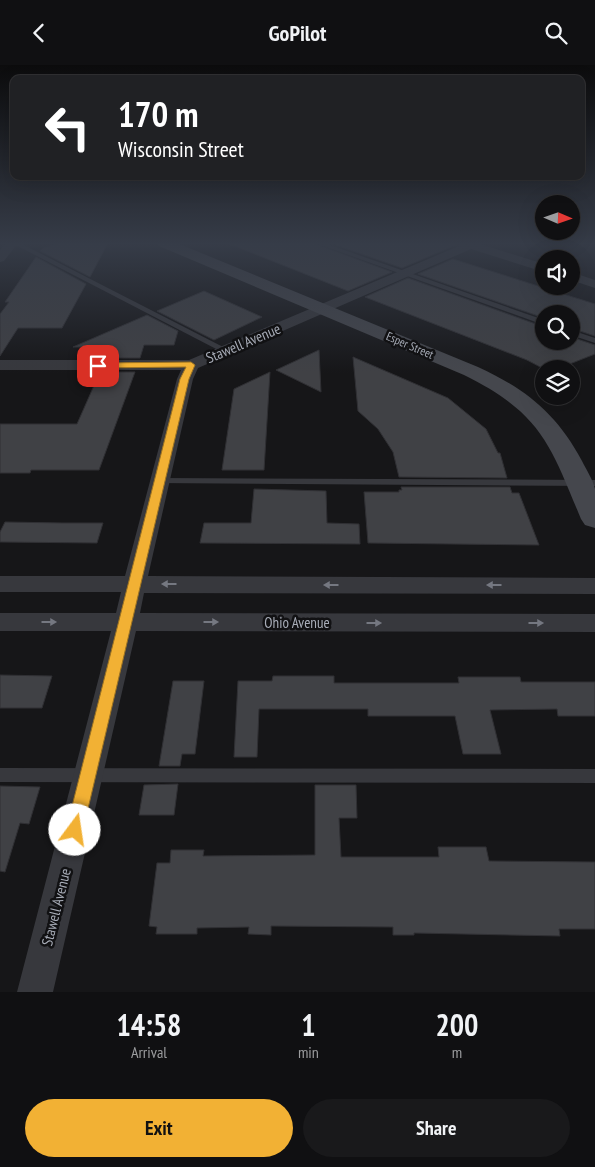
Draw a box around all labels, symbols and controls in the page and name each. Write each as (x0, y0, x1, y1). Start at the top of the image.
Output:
icon: back (25, 19, 53, 47)
text: GoPilot (269, 19, 326, 47)
icon: search (542, 19, 570, 47)
text: 170 m (118, 91, 199, 137)
icon: left (35, 95, 100, 160)
text: Wisconsin Street (118, 135, 244, 163)
north arrow (535, 195, 580, 240)
map controls (535, 195, 580, 405)
button: sound (535, 250, 580, 295)
button: search (535, 305, 580, 350)
street label: Stawell Avenue (203, 319, 283, 367)
street label: Esper Street (384, 328, 437, 362)
pin (77, 345, 119, 387)
icon: arrive (84, 352, 112, 380)
button: layers (535, 360, 580, 405)
one-way arrow (161, 580, 177, 588)
one-way arrow (323, 581, 339, 589)
one-way arrow (486, 581, 502, 589)
street label: Ohio Avenue (264, 613, 330, 632)
one-way arrow (41, 618, 57, 626)
one-way arrow (203, 618, 219, 626)
one-way arrow (366, 619, 382, 627)
one-way arrow (528, 619, 544, 627)
position arrow (48, 803, 100, 855)
street label: Stawell Avenue (37, 866, 75, 948)
text: 14:58 (117, 1005, 181, 1044)
text: 1 (301, 1005, 316, 1044)
text: 200 (435, 1005, 478, 1044)
text: Arrival (131, 1042, 167, 1062)
text: min (298, 1042, 319, 1062)
text: m (452, 1042, 462, 1062)
button: Exit (25, 1099, 293, 1157)
button: Share (303, 1099, 570, 1157)

